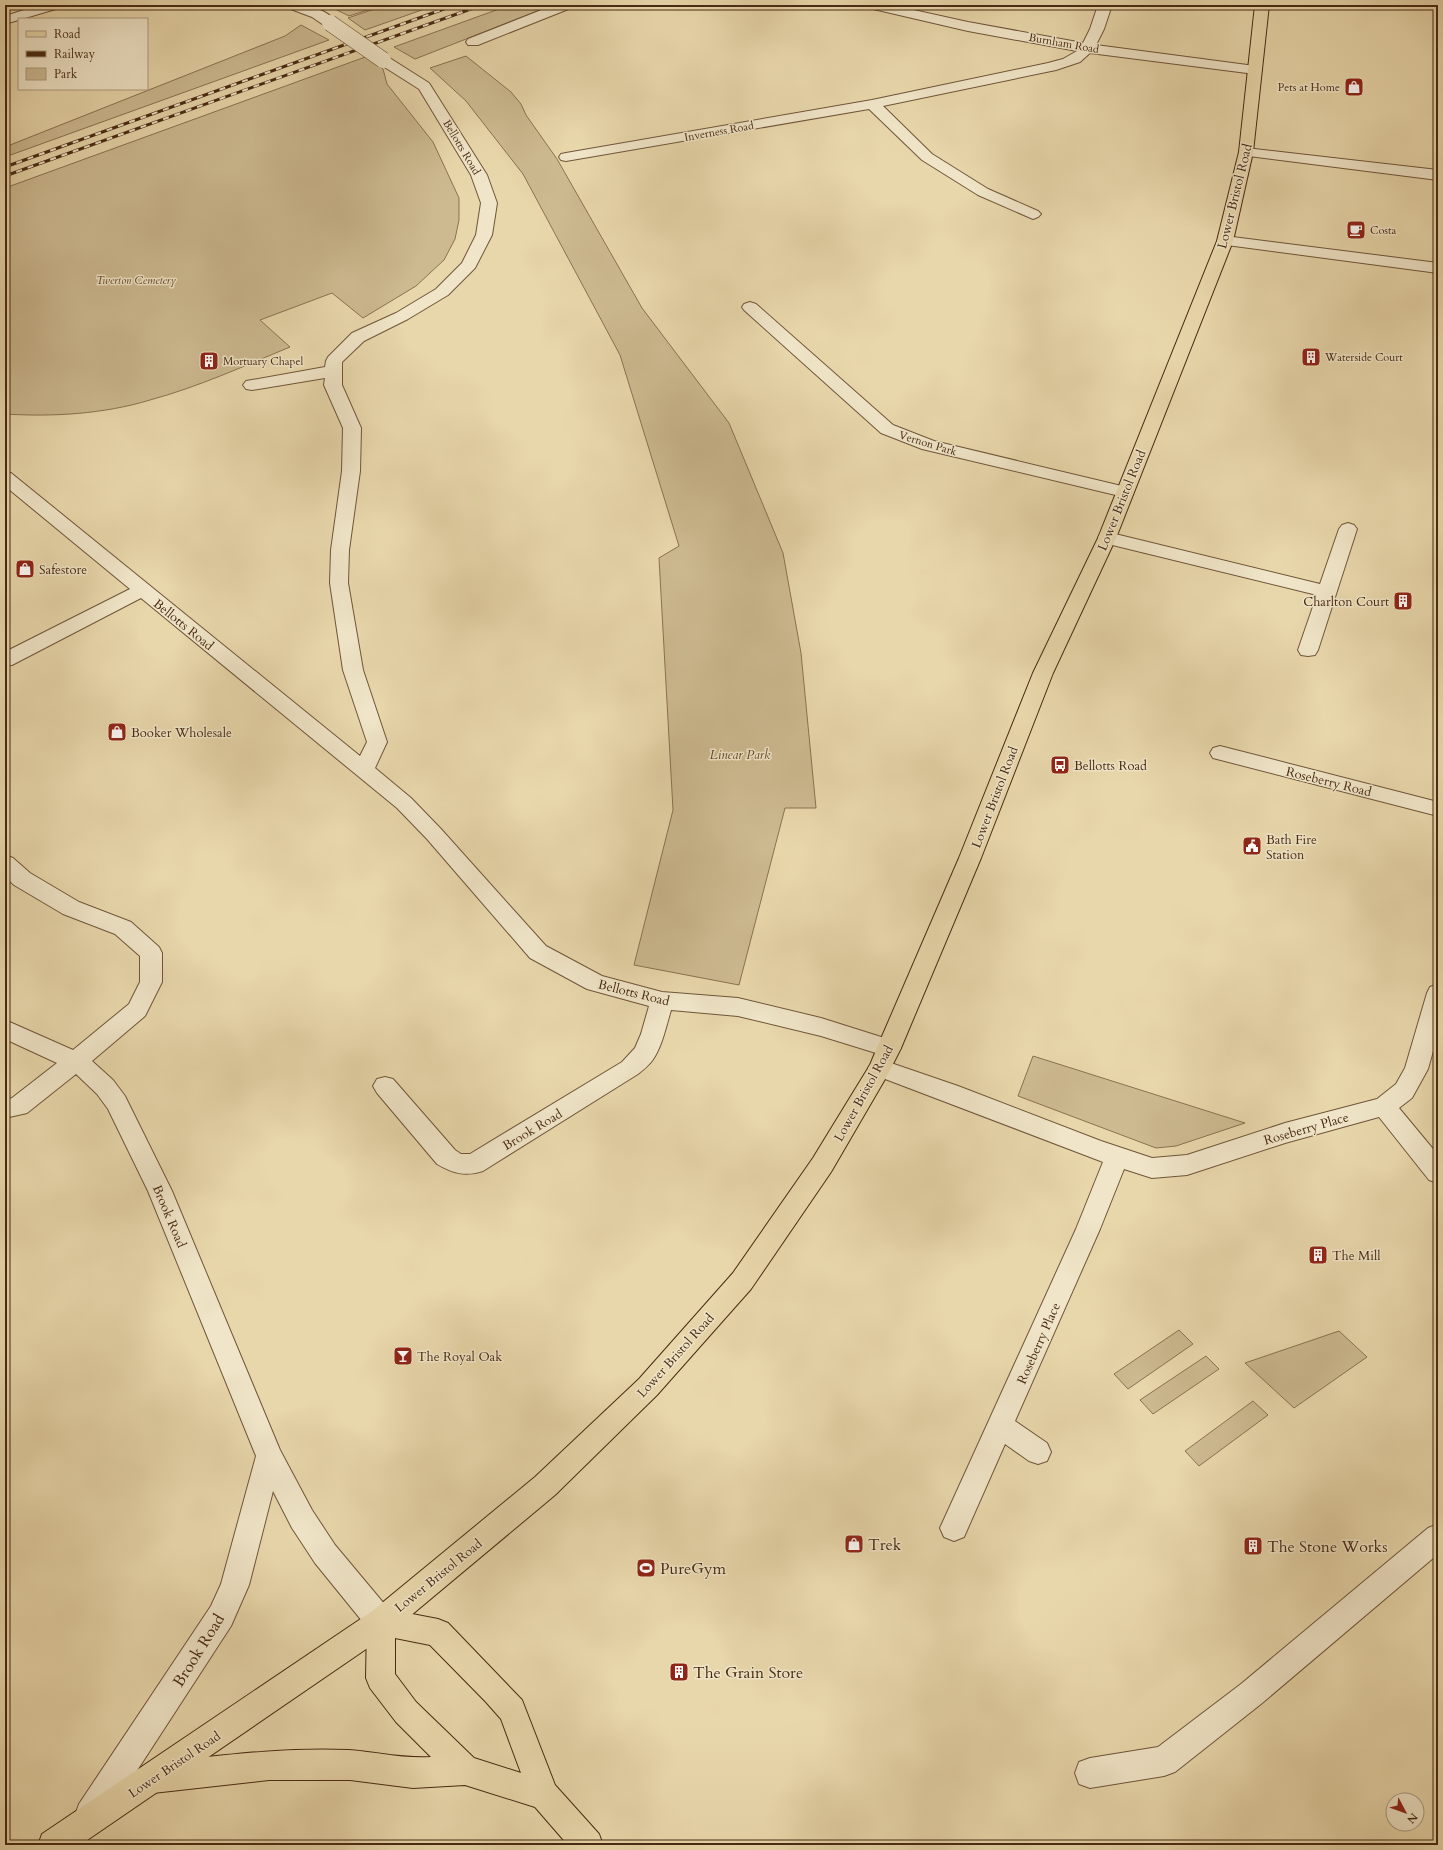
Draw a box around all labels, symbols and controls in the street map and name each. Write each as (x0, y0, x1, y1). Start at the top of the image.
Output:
legend (18, 18, 148, 90)
text: Road (54, 26, 81, 42)
street label: Burnham Road (1028, 30, 1100, 57)
text: Railway (54, 46, 96, 62)
text: Park (54, 66, 78, 82)
shop icon: Pets at Home (1343, 76, 1365, 98)
place label: Pets at Home (1278, 80, 1340, 95)
street label: Bellotts Road (439, 117, 484, 178)
street label: Inverness Road (683, 118, 755, 145)
street label: Lower Bristol Road (1213, 142, 1257, 251)
cafe icon: Costa (1345, 219, 1367, 241)
place label: Costa (1370, 223, 1397, 238)
park label: Twerton Cemetery (96, 273, 176, 288)
building icon: Waterside Court (1300, 346, 1322, 368)
building icon: Mortuary Chapel (198, 350, 220, 372)
place label: Waterside Court (1324, 350, 1403, 365)
place label: Mortuary Chapel (223, 354, 303, 369)
street label: Vernon Park (897, 428, 959, 459)
street label: Lower Bristol Road (1093, 447, 1150, 554)
shop icon: Safestore (14, 558, 36, 580)
place label: Safestore (39, 561, 87, 579)
building icon: Charlton Court (1392, 590, 1414, 612)
place label: Charlton Court (1303, 593, 1389, 611)
street label: Bellotts Road (149, 595, 217, 655)
shop icon: Booker Wholesale (106, 721, 128, 743)
place label: Booker Wholesale (131, 724, 232, 742)
street label: Lower Bristol Road (967, 744, 1023, 851)
park label: Linear Park (710, 746, 771, 764)
bus stop icon: Bellotts Road (1049, 754, 1071, 776)
place label: Bellotts Road (1074, 757, 1147, 775)
street label: Roseberry Road (1284, 763, 1373, 801)
place label: Bath Fire Station (1266, 831, 1317, 864)
public building icon: Bath Fire Station (1241, 835, 1263, 857)
street label: Bellotts Road (596, 975, 671, 1011)
street label: Lower Bristol Road (830, 1042, 898, 1145)
street label: Brook Road (499, 1105, 566, 1155)
street label: Roseberry Place (1262, 1108, 1351, 1150)
street label: Brook Road (148, 1182, 190, 1251)
building icon: The Mill (1307, 1244, 1329, 1266)
place label: The Mill (1332, 1247, 1381, 1265)
street label: Roseberry Place (1013, 1300, 1065, 1387)
street label: Lower Bristol Road (633, 1310, 718, 1402)
bar icon: The Royal Oak (392, 1345, 414, 1367)
place label: The Royal Oak (417, 1348, 502, 1366)
shop icon: Trek (843, 1533, 865, 1555)
place label: Trek (868, 1534, 902, 1556)
street label: Lower Bristol Road (391, 1535, 486, 1617)
building icon: The Stone Works (1242, 1535, 1264, 1557)
place label: The Stone Works (1267, 1536, 1388, 1558)
sports icon: PureGym (635, 1557, 657, 1579)
place label: PureGym (660, 1558, 726, 1580)
street label: Brook Road (168, 1610, 230, 1691)
building icon: The Grain Store (668, 1661, 690, 1683)
place label: The Grain Store (693, 1662, 803, 1684)
street label: Lower Bristol Road (125, 1727, 224, 1802)
north arrow (1385, 1792, 1425, 1832)
text: N (1403, 1810, 1421, 1827)

